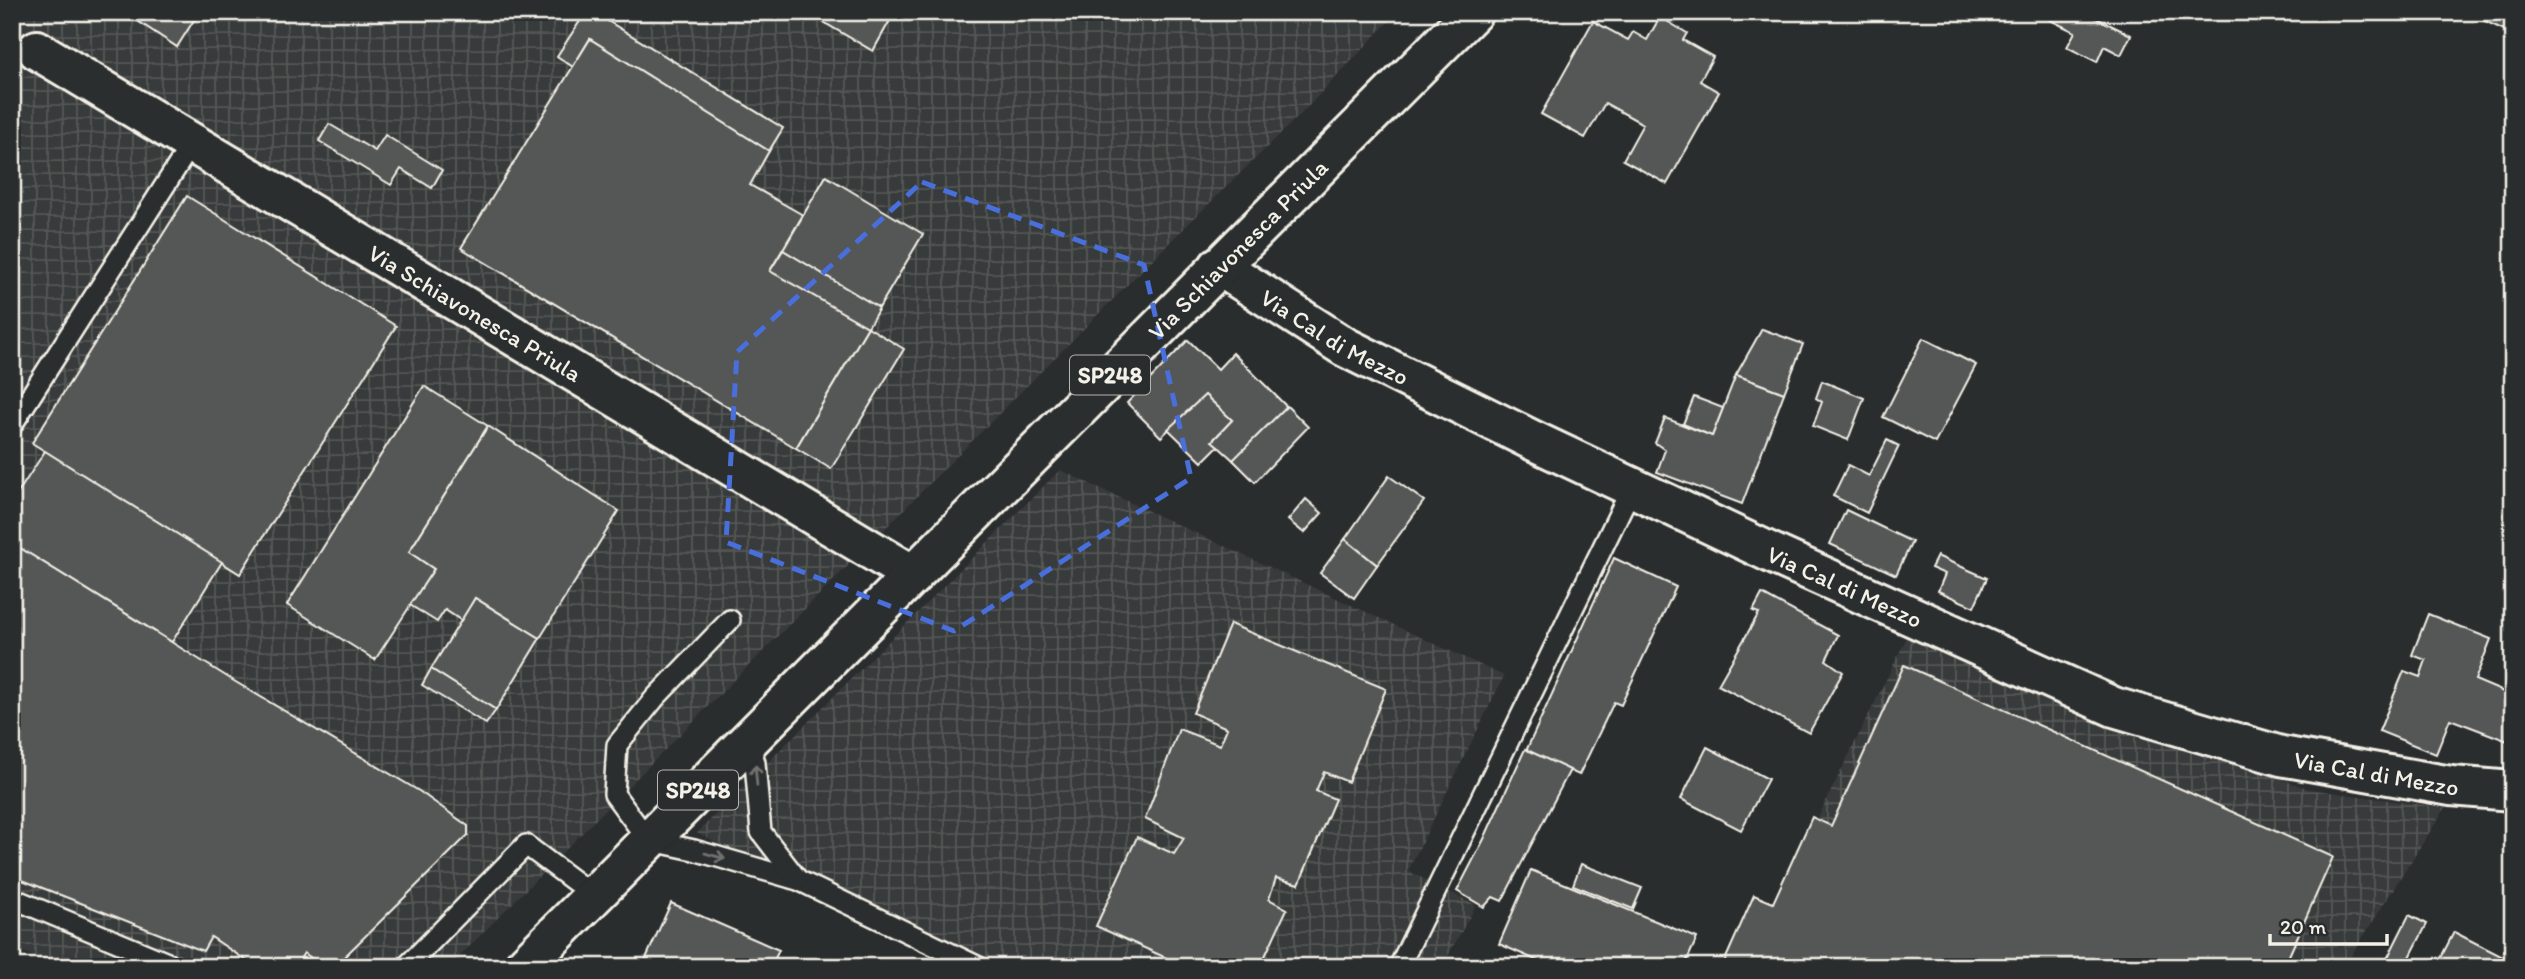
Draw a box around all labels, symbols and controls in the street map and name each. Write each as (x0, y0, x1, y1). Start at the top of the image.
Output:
street label: Via Schiavonesca Priula (1141, 152, 1334, 345)
street label: Via Schiavonesca Priula (363, 238, 588, 388)
street label: Via Cal di Mezzo (1255, 282, 1414, 391)
road number: SP248 (1070, 356, 1150, 394)
street label: Via Cal di Mezzo (1763, 539, 1927, 634)
street label: Via Cal di Mezzo (2292, 744, 2460, 801)
one-way arrow (749, 764, 762, 787)
road number: SP248 (658, 770, 738, 810)
one-way arrow (703, 850, 725, 863)
scale bar (2270, 902, 2387, 946)
text: 20 m (2280, 914, 2327, 939)

